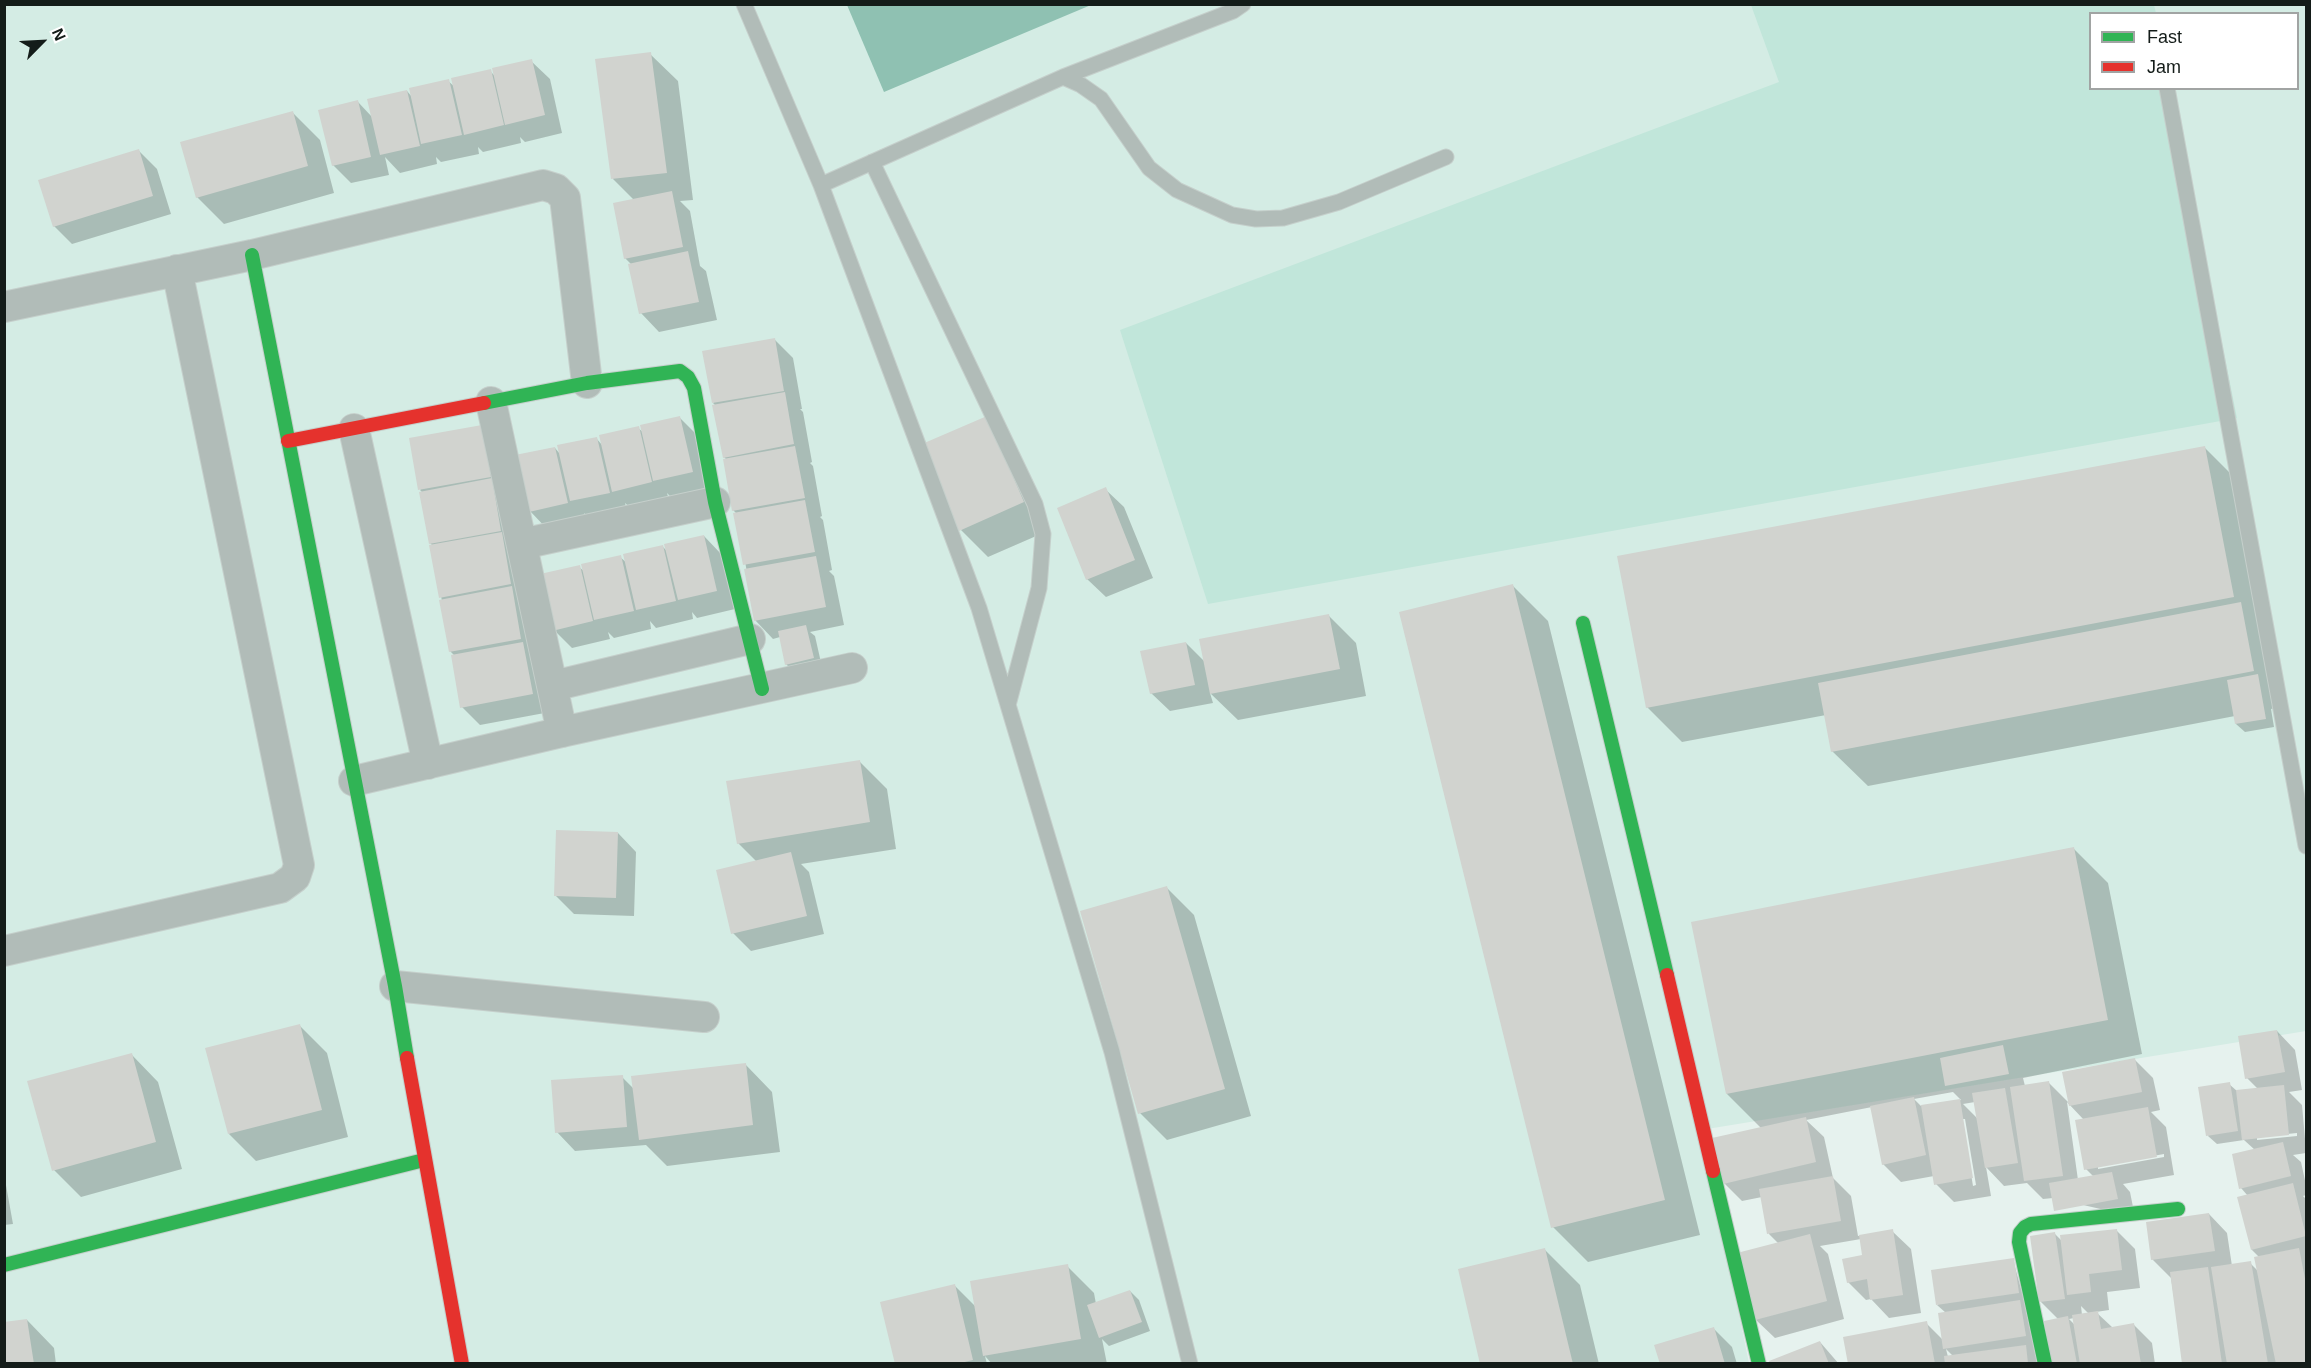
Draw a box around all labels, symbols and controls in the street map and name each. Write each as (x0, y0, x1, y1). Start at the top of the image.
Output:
north arrow (12, 12, 72, 72)
legend (2089, 12, 2299, 90)
text: N (49, 26, 69, 43)
text: Fast (2147, 27, 2182, 47)
text: Jam (2147, 57, 2181, 77)

